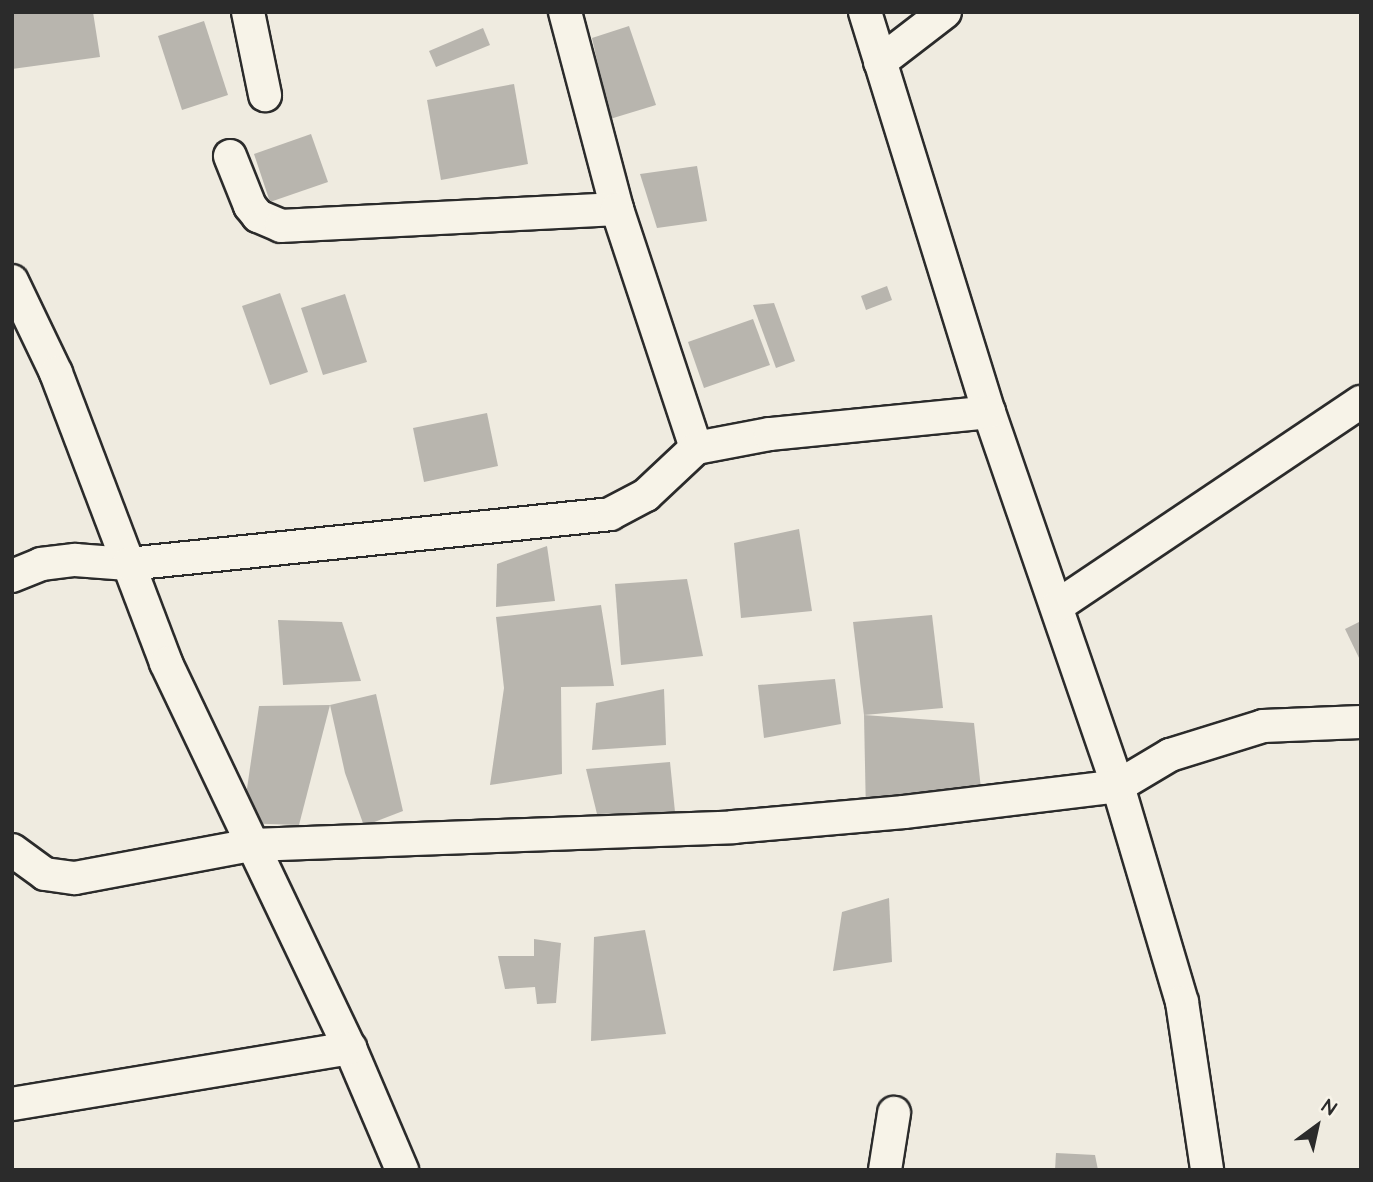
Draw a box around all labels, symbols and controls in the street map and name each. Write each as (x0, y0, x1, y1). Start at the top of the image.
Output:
north arrow (1282, 1091, 1352, 1161)
text: N (1316, 1093, 1341, 1123)

